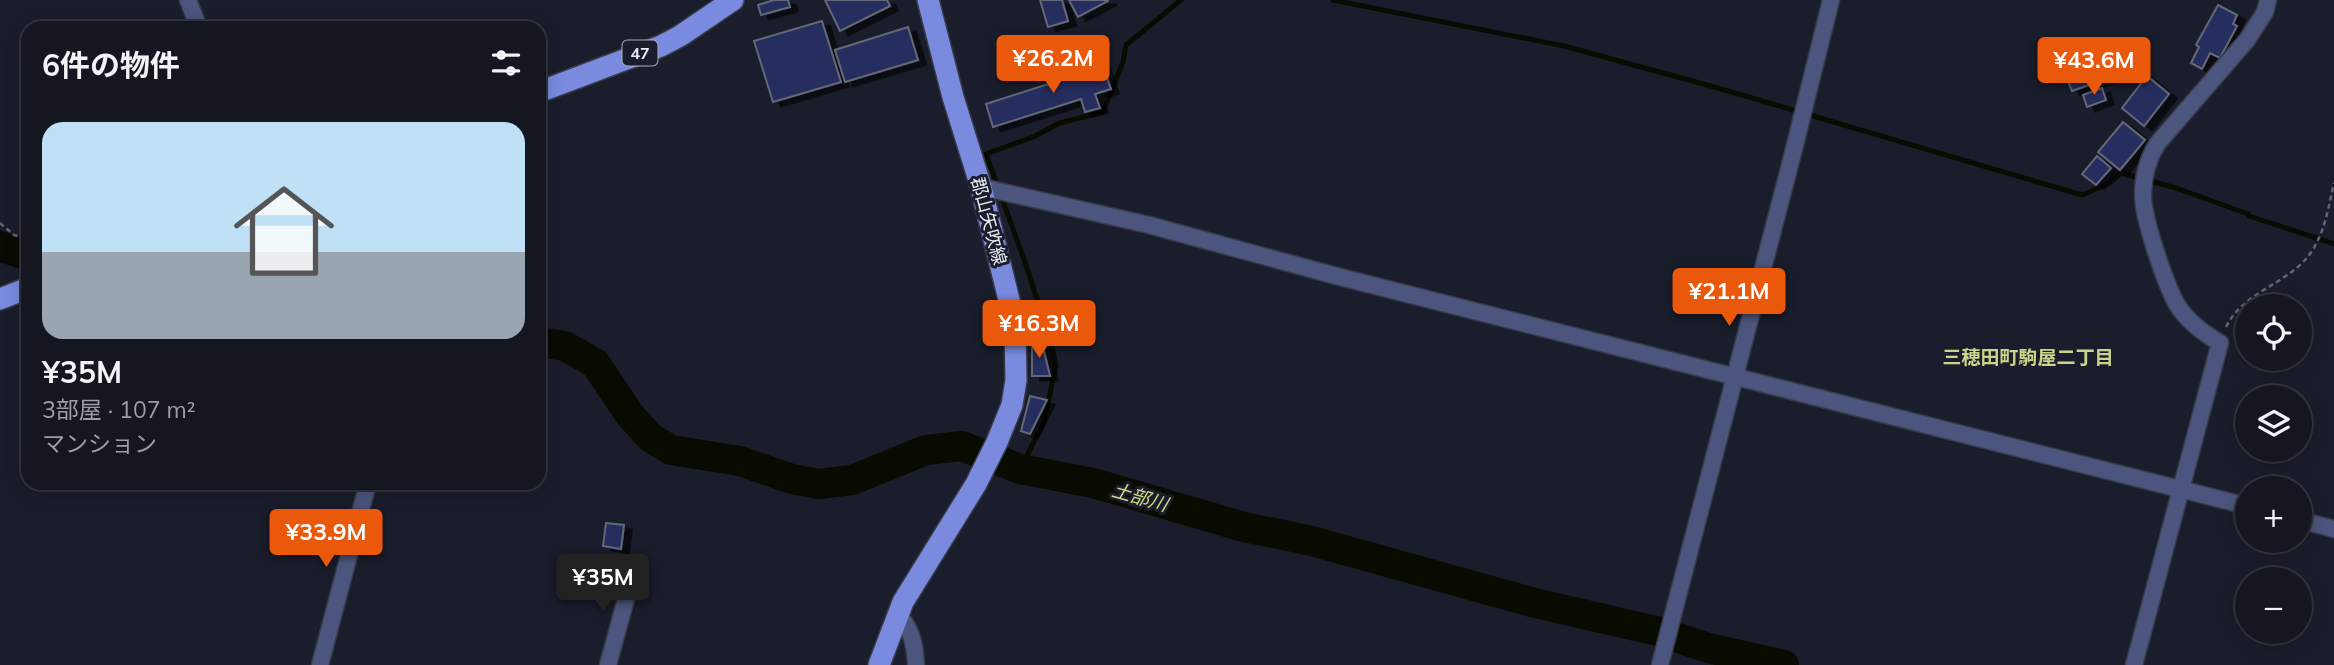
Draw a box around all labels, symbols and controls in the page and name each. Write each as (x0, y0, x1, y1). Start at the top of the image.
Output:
pin: ¥26.2M (996, 36, 1110, 95)
pin: ¥43.6M (2037, 38, 2151, 97)
road number: 47 (622, 40, 658, 66)
text: ¥26.2M (1013, 43, 1093, 72)
icon: filters (487, 44, 525, 82)
text: ¥43.6M (2054, 45, 2134, 74)
text: 6件の物件 (42, 46, 180, 84)
icon: home (221, 168, 347, 294)
street label: 郡山矢吹線 (966, 175, 1012, 267)
pin: ¥21.1M (1672, 268, 1786, 328)
text: ¥21.1M (1689, 276, 1769, 305)
map controls (2235, 294, 2312, 644)
button: locate (2235, 294, 2312, 371)
pin: ¥16.3M (982, 300, 1096, 360)
text: ¥16.3M (999, 308, 1079, 337)
district label: 三穂田町駒屋二丁目 (1942, 345, 2114, 369)
text: ¥35M (42, 353, 122, 391)
button: layers (2235, 385, 2312, 462)
text: 3部屋 · 107 m² (42, 395, 195, 424)
text: マンション (42, 429, 157, 458)
button: + (2235, 476, 2312, 553)
water label: 土部川 (1109, 478, 1173, 517)
pin: ¥33.9M (269, 510, 383, 569)
text: ¥33.9M (286, 517, 366, 546)
pin: ¥35M (562, 554, 644, 614)
text: ¥35M (572, 562, 634, 591)
button: − (2235, 567, 2312, 644)

